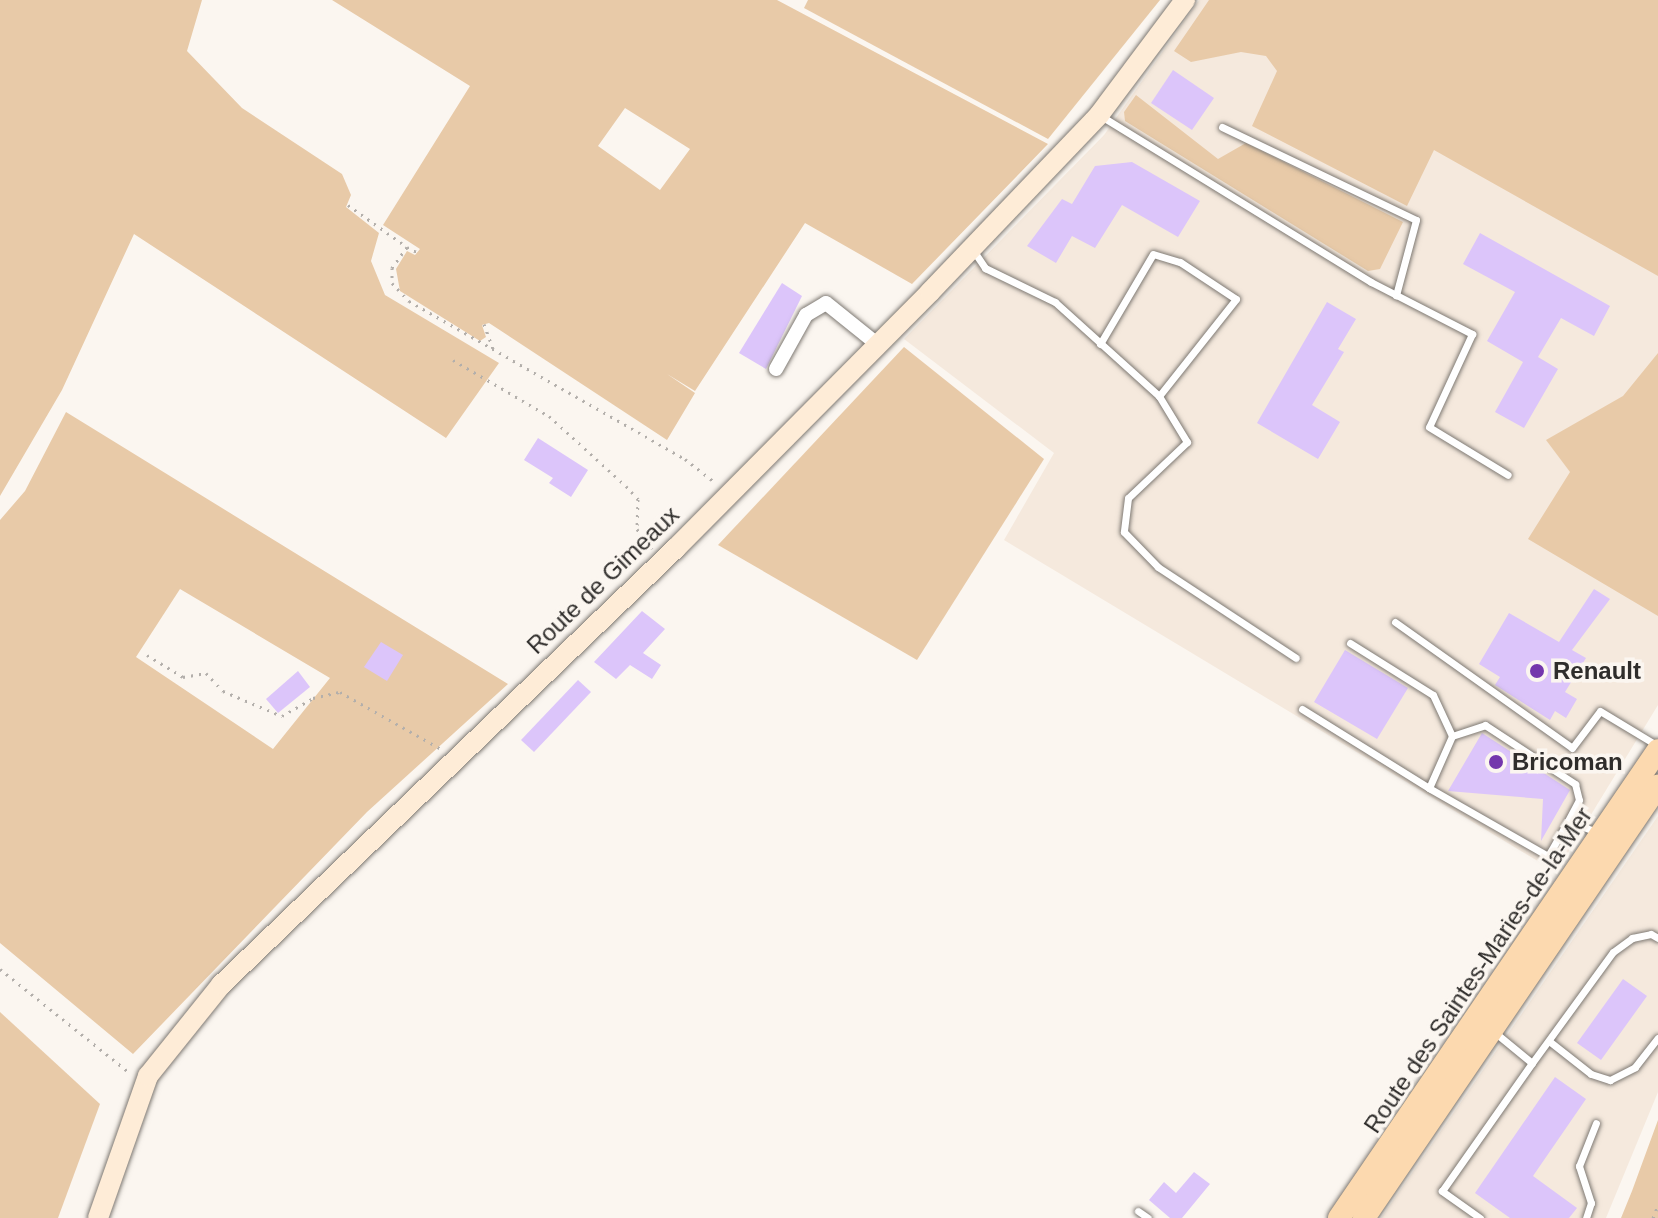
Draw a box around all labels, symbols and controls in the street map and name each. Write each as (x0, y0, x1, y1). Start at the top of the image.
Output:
street label: Route de Gimeaux (521, 500, 685, 660)
place label: Renault (1553, 657, 1641, 685)
marker: Renault (1528, 662, 1546, 680)
place label: Bricoman (1512, 748, 1623, 776)
marker: Bricoman (1487, 753, 1505, 771)
street label: Route des Saintes-Maries-de-la-Mer (1358, 802, 1598, 1138)

